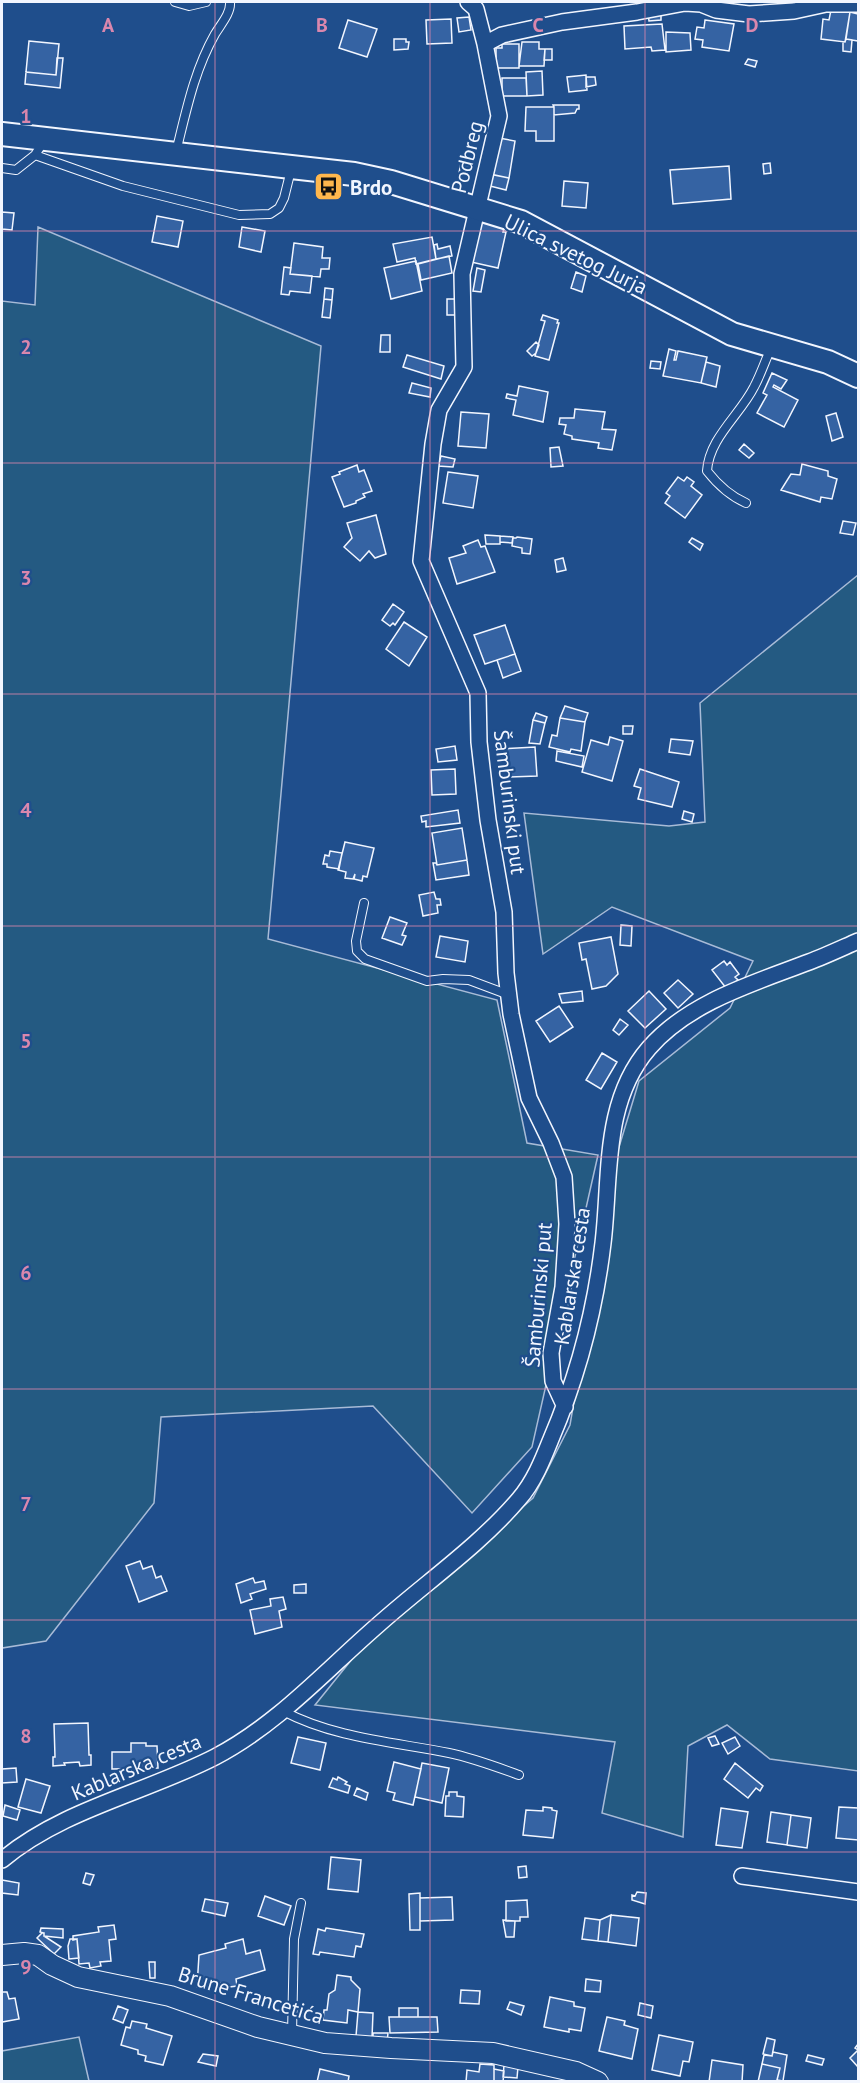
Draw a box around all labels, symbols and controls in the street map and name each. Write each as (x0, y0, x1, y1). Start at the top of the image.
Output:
text: A (102, 12, 115, 38)
text: B (316, 12, 328, 38)
text: C (532, 12, 544, 38)
text: D (746, 12, 759, 38)
text: 1 (20, 103, 32, 129)
street label: Podbreg (445, 118, 489, 196)
bus stop icon: Brdo (313, 171, 345, 203)
place label: Brdo (350, 174, 392, 201)
street label: Ulica svetog Jurja (500, 208, 652, 300)
text: 2 (20, 334, 32, 360)
text: 3 (20, 565, 32, 591)
street label: Šamburinski put (488, 728, 532, 876)
text: 4 (20, 797, 32, 823)
text: 5 (20, 1028, 32, 1054)
street label: Kablarska cesta (548, 1205, 596, 1347)
street label: Šamburinski put (518, 1221, 558, 1369)
text: 6 (20, 1260, 32, 1286)
text: 7 (20, 1491, 32, 1517)
text: 8 (20, 1723, 32, 1749)
street label: Kablarska cesta (67, 1727, 205, 1807)
text: 9 (20, 1954, 32, 1980)
street label: Brune Francetića (175, 1960, 327, 2030)

